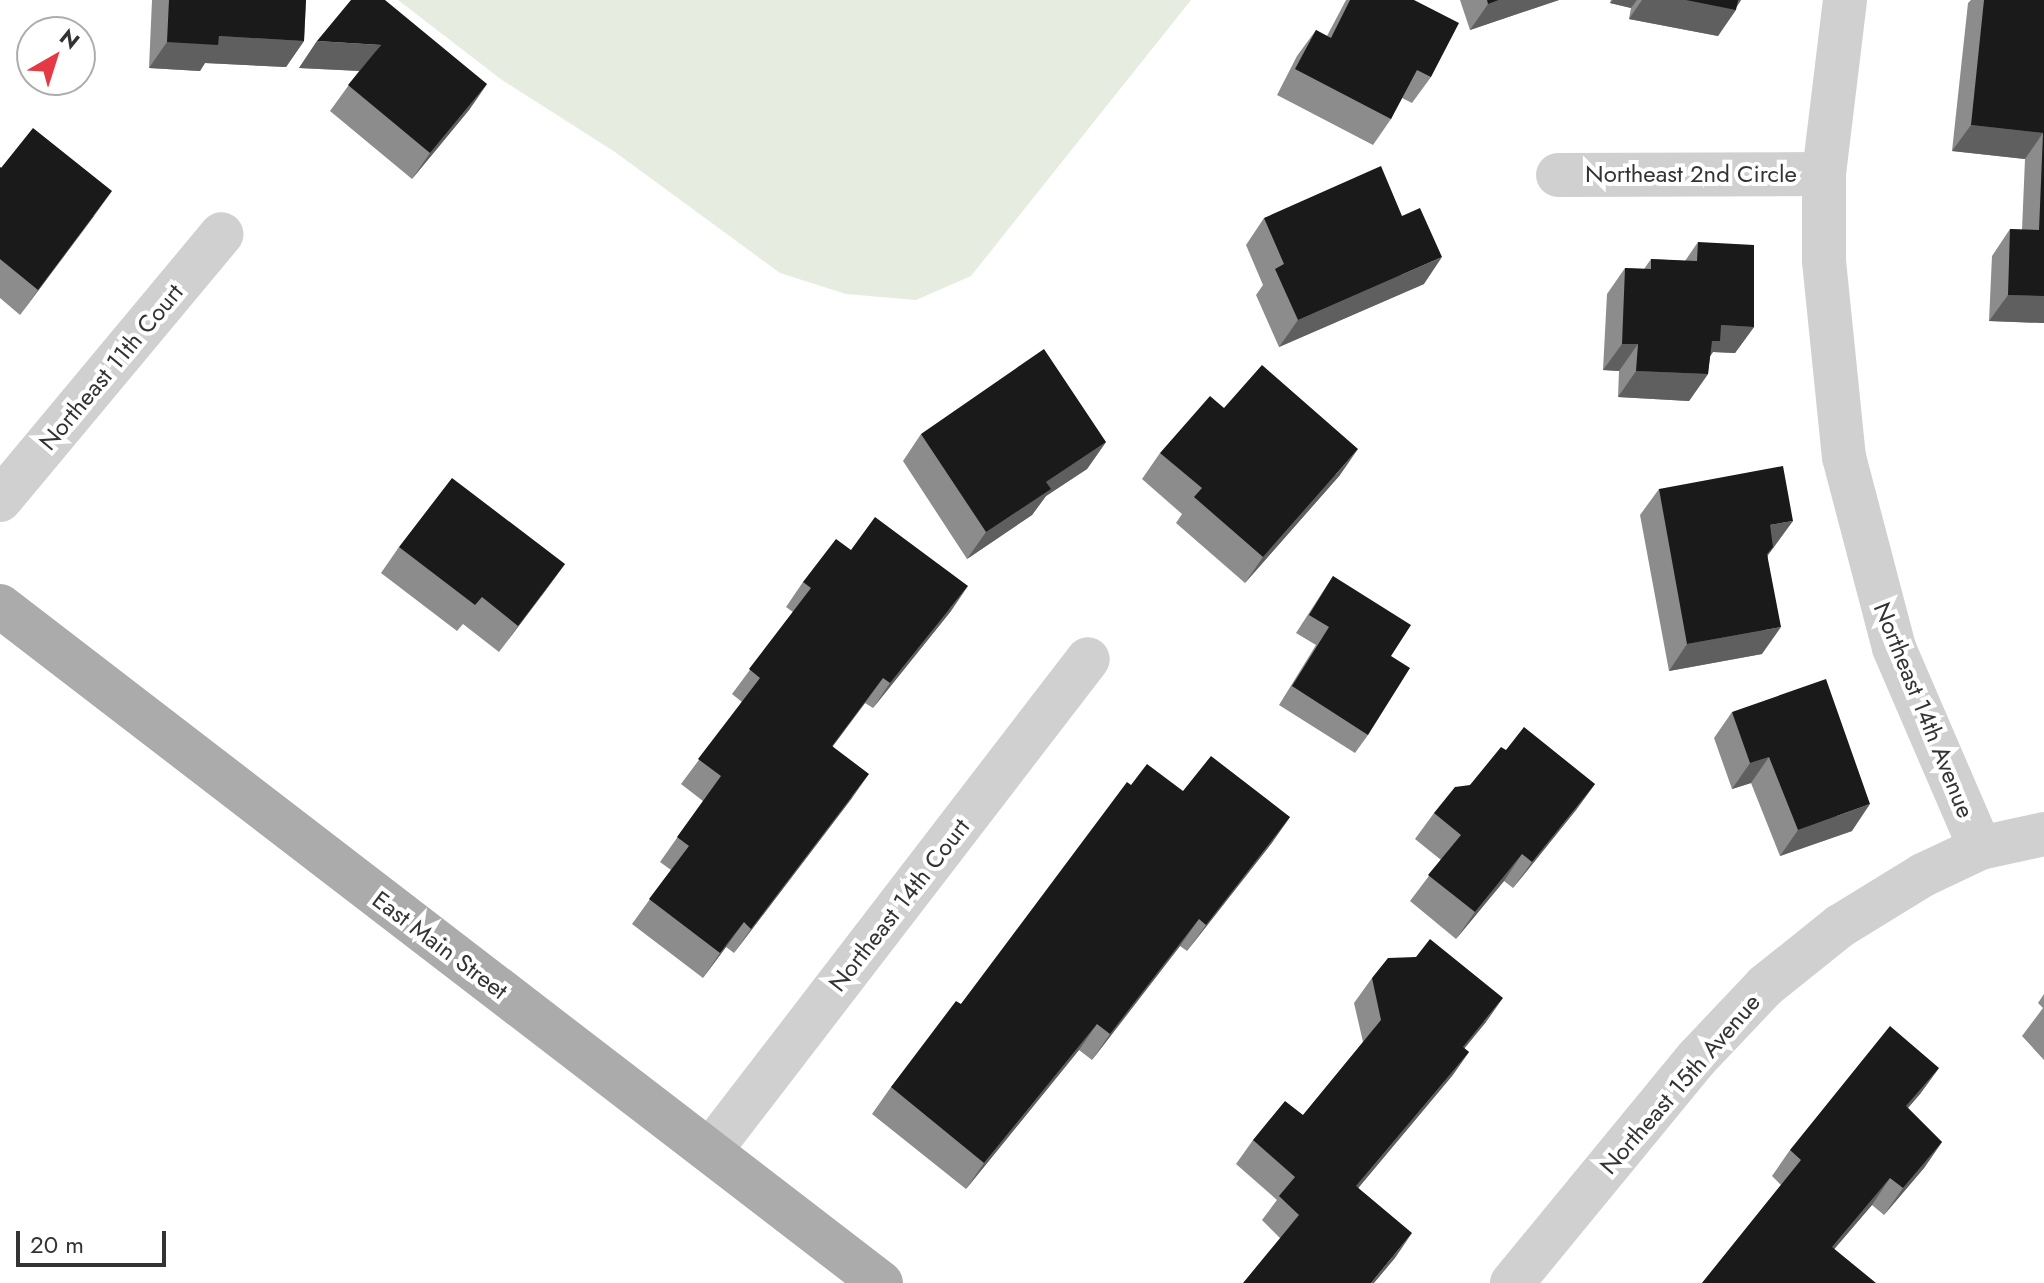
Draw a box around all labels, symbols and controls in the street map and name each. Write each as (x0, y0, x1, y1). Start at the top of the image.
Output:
north arrow (16, 16, 96, 96)
text: N (53, 21, 87, 57)
street label: Northeast 2nd Circle (1585, 160, 1797, 188)
street label: Northeast 11th Court (33, 278, 189, 456)
street label: Northeast 14th Avenue (1868, 598, 1980, 822)
street label: Northeast 14th Court (823, 813, 975, 997)
street label: East Main Street (367, 885, 513, 1005)
street label: Northeast 15th Avenue (1594, 988, 1766, 1180)
scale bar (20, 1215, 170, 1265)
text: 20 m (30, 1227, 84, 1262)

